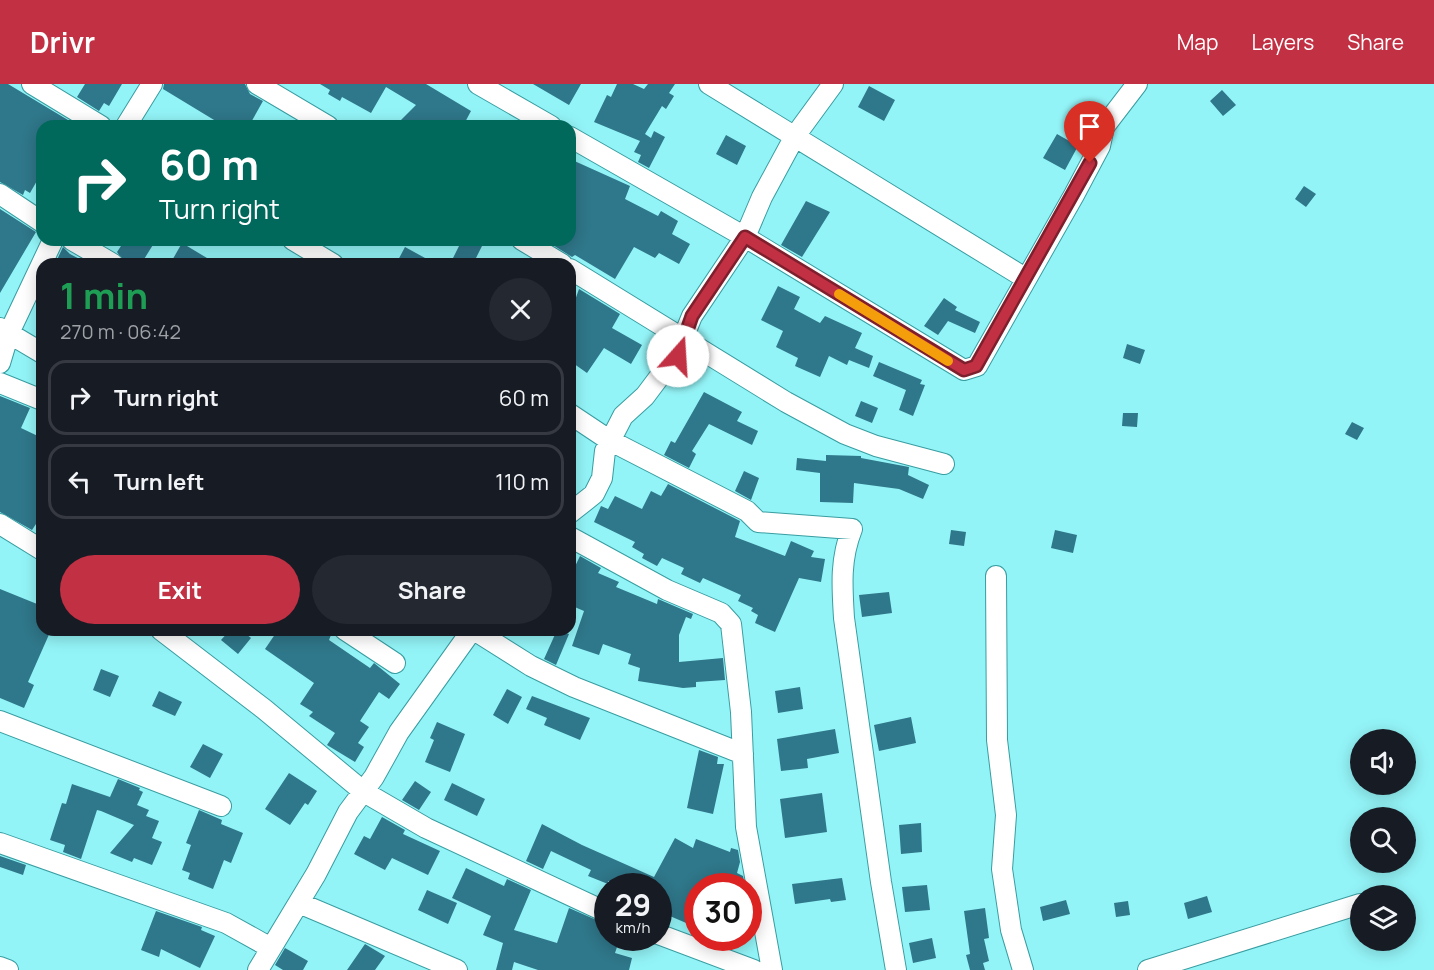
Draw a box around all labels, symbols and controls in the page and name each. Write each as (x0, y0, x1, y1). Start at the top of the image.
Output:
text: Drivr (30, 23, 95, 61)
text: Map (1177, 28, 1218, 56)
text: Layers (1251, 28, 1314, 56)
text: Share (1347, 28, 1404, 56)
pin (1064, 101, 1115, 163)
icon: arrive (1073, 110, 1106, 143)
text: 60 m (159, 135, 259, 193)
icon: right (60, 144, 138, 222)
text: Turn right (159, 190, 280, 227)
text: 1 min (60, 271, 148, 320)
button: close (489, 278, 552, 341)
text: 270 m · 06:42 (60, 318, 181, 345)
position arrow (646, 324, 710, 388)
icon: right (63, 381, 96, 414)
text: Turn right (114, 383, 219, 413)
text: 60 m (499, 383, 549, 413)
icon: left (63, 465, 96, 498)
text: Turn left (114, 467, 204, 497)
text: 110 m (495, 467, 549, 497)
button: Exit (60, 555, 300, 624)
button: Share (312, 555, 552, 624)
map controls (1350, 729, 1416, 951)
button: sound (1350, 729, 1416, 795)
button: search (1350, 807, 1416, 873)
speed limit sign: 30 (684, 873, 762, 951)
text: 29 (615, 884, 651, 925)
button: layers (1350, 885, 1416, 951)
text: km/h (616, 917, 650, 938)

